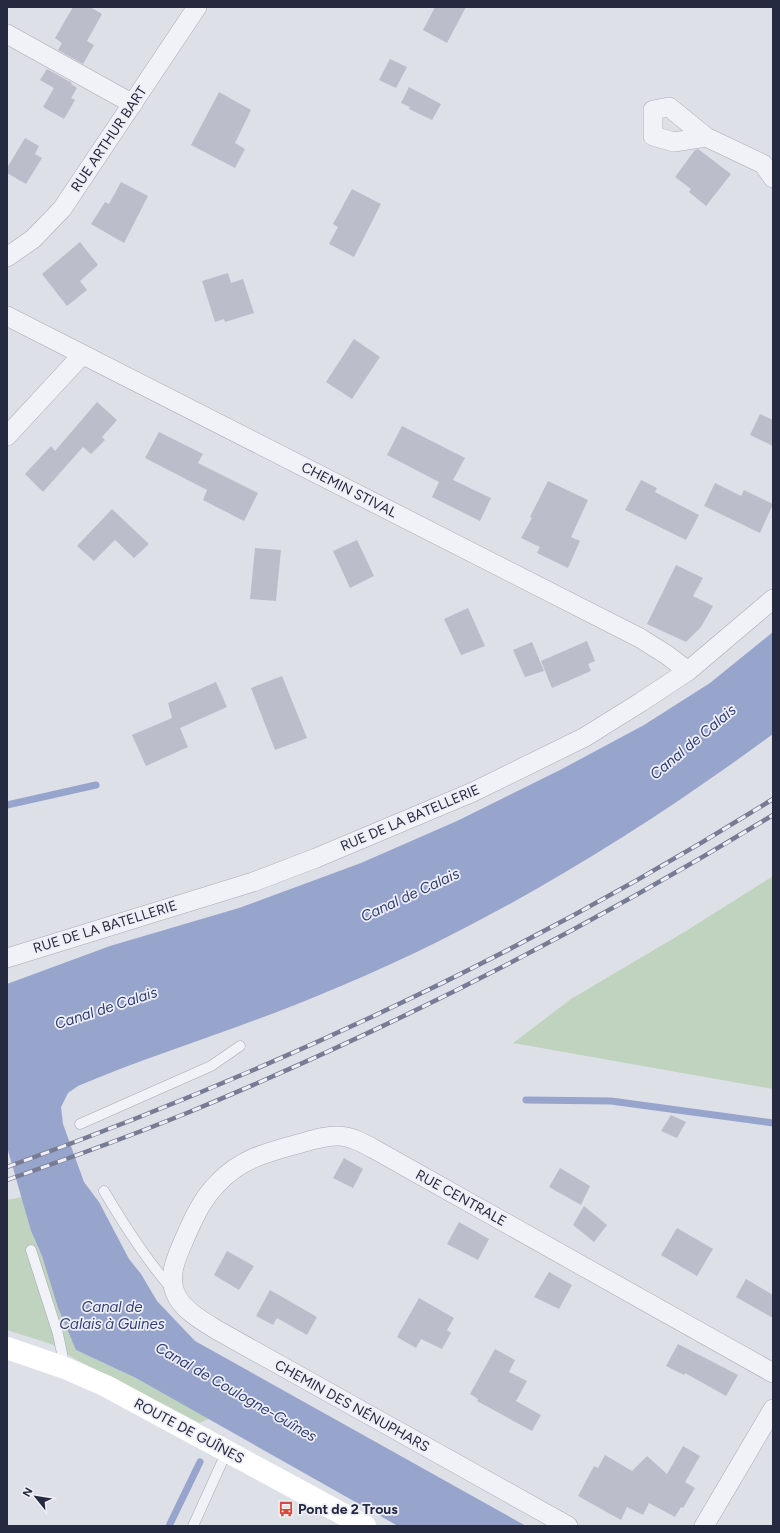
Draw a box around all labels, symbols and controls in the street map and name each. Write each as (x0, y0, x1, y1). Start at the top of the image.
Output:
street label: RUE ARTHUR BART (67, 83, 151, 195)
street label: CHEMIN STIVAL (298, 459, 400, 522)
water label: Canal de Calais (646, 701, 740, 783)
street label: RUE DE LA BATELLERIE (338, 781, 482, 855)
water label: Canal de Calais (358, 864, 462, 926)
street label: RUE DE LA BATELLERIE (31, 897, 179, 957)
water label: Canal de Calais (52, 983, 160, 1033)
street label: RUE CENTRALE (413, 1166, 509, 1230)
water label: Canal de Calais à Guines (59, 1298, 165, 1333)
water label: Canal de Coulogne-Guînes (152, 1338, 320, 1446)
street label: CHEMIN DES NÉNUPHARS (272, 1356, 432, 1456)
street label: ROUTE DE GUÎNES (131, 1395, 247, 1467)
north arrow (16, 1477, 56, 1517)
text: N (20, 1485, 36, 1499)
bus stop icon: Pont de 2 Trous (277, 1500, 295, 1518)
place label: Pont de 2 Trous (298, 1501, 398, 1518)

